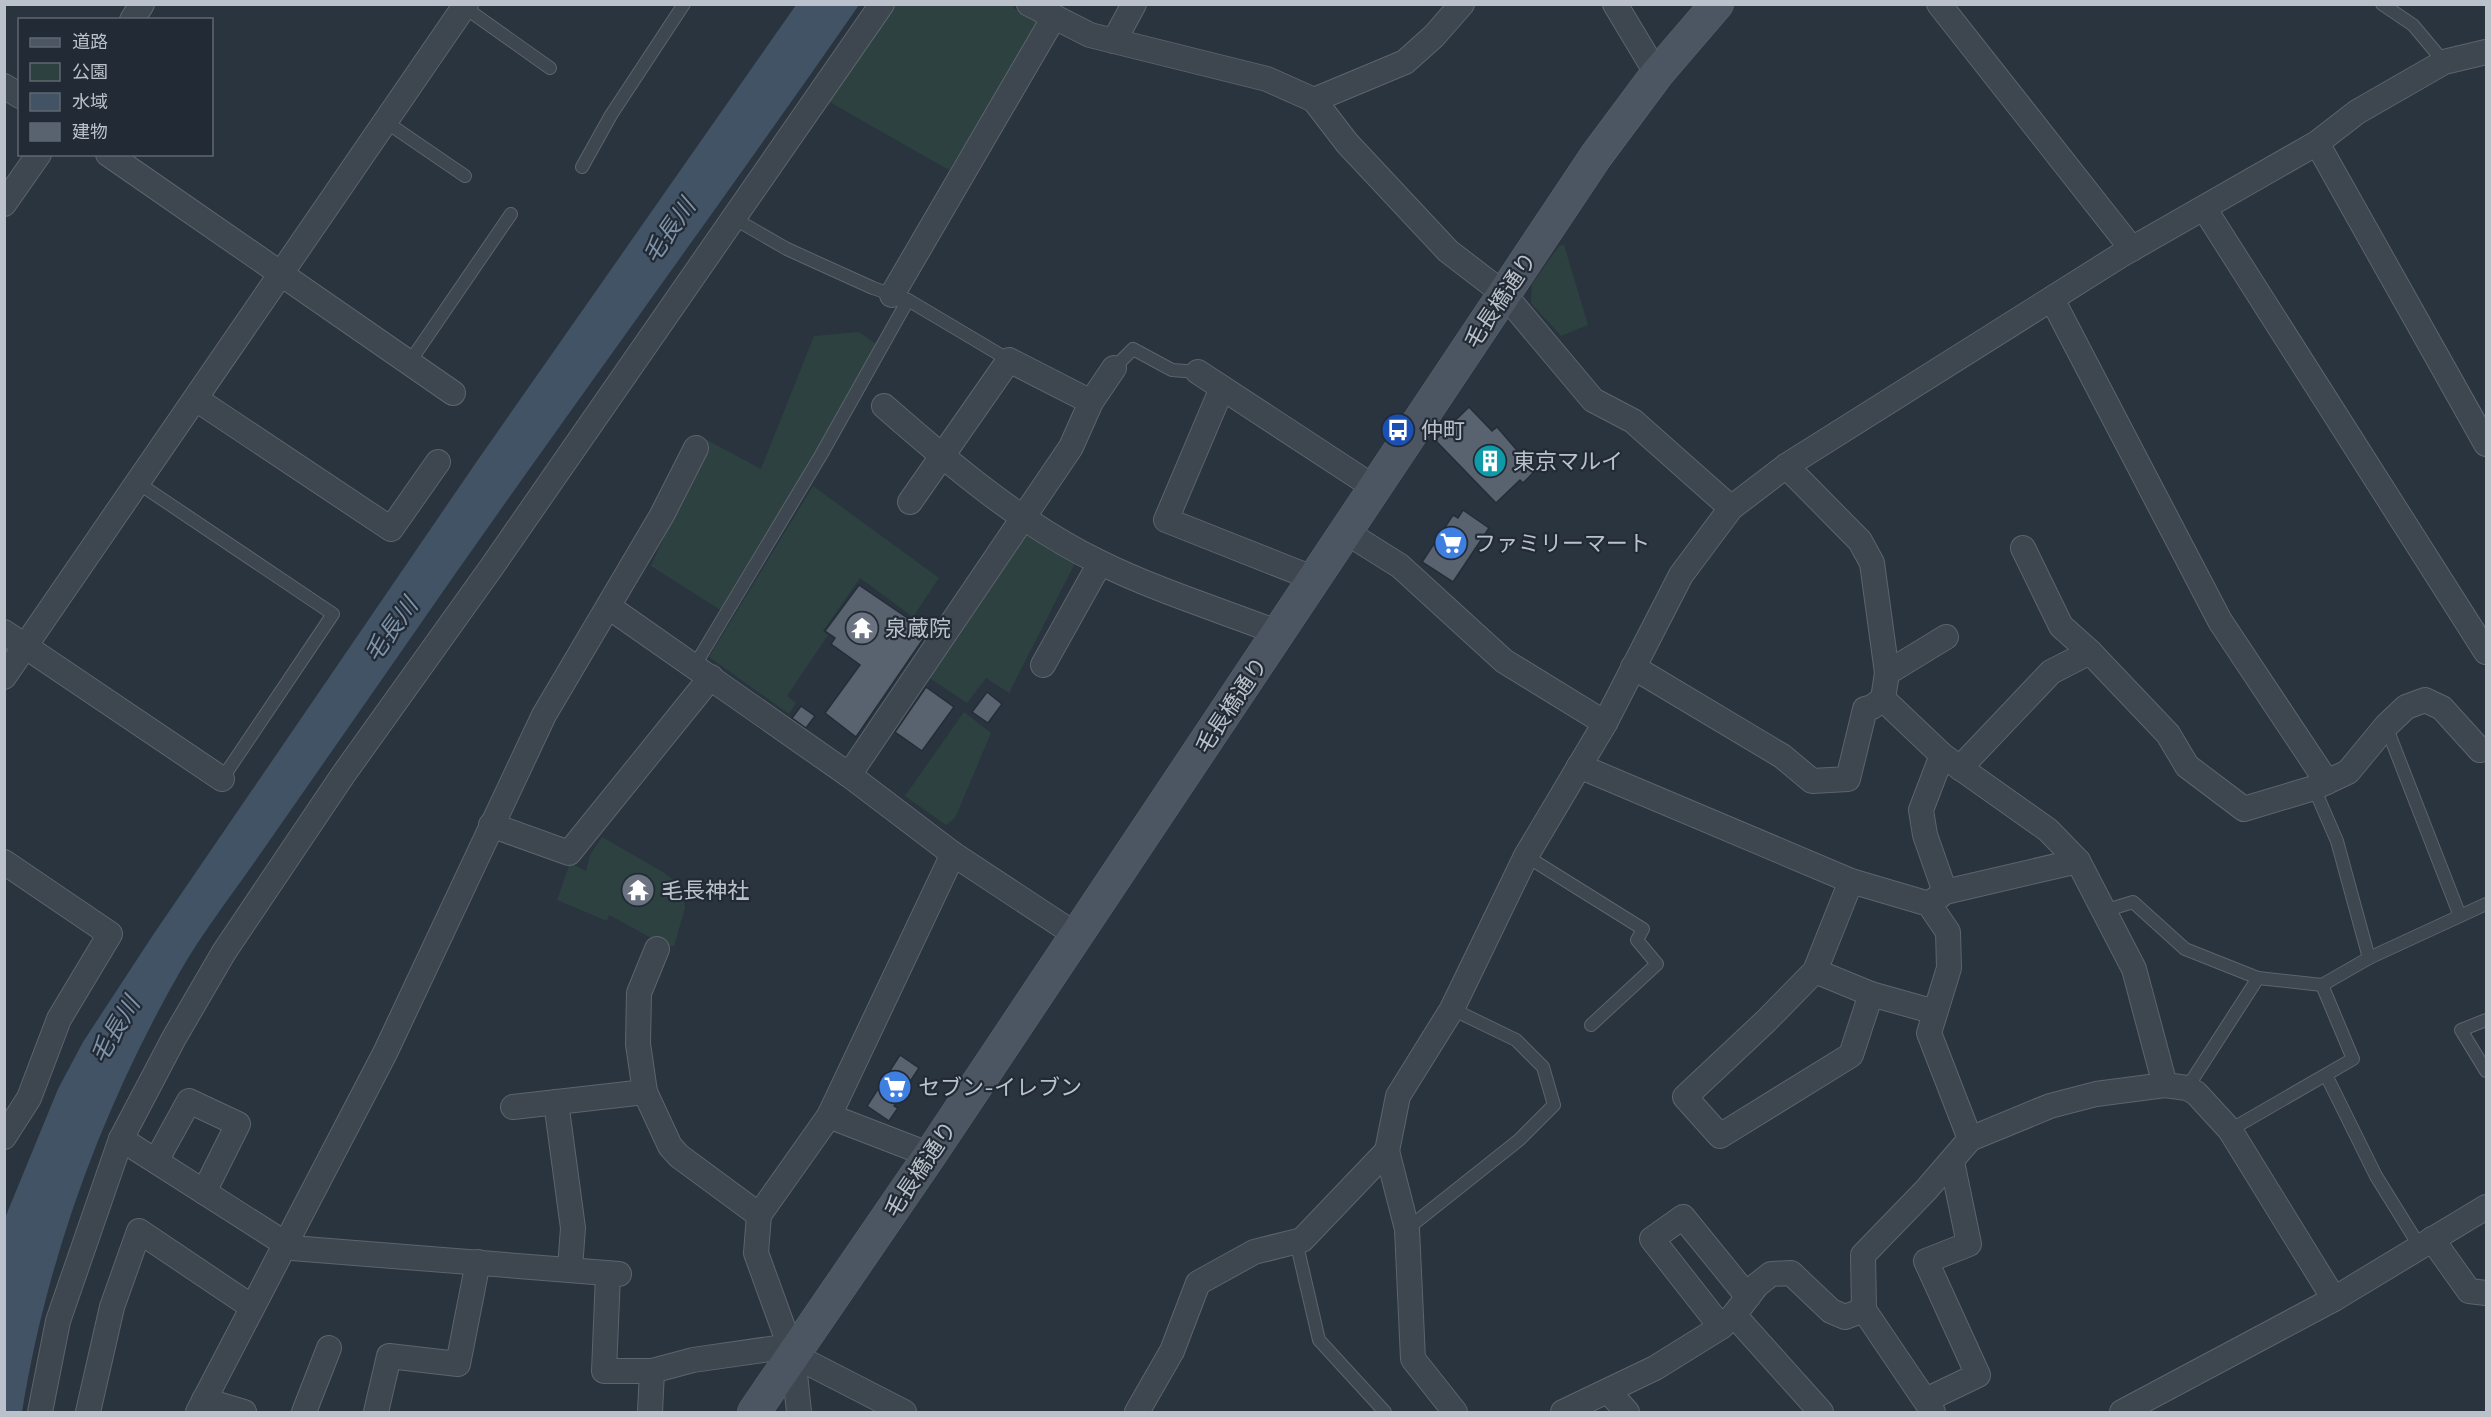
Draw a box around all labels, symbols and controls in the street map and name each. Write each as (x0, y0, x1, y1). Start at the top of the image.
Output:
legend (18, 18, 213, 156)
text: 道路 (72, 30, 108, 53)
text: 公園 (72, 60, 108, 83)
text: 水域 (72, 90, 108, 113)
text: 建物 (72, 120, 108, 143)
water label: 毛長川 (635, 190, 704, 269)
street label: 毛長橋通り (1458, 247, 1542, 353)
bus stop icon: 仲町 (1380, 412, 1416, 448)
place label: 仲町 (1421, 416, 1465, 444)
building icon: 東京マルイ (1472, 443, 1508, 479)
place label: 東京マルイ (1513, 447, 1623, 475)
supermarket icon: ファミリーマート (1433, 525, 1469, 561)
place label: ファミリーマート (1474, 529, 1650, 557)
water label: 毛長川 (357, 589, 426, 668)
temple icon: 泉蔵院 (844, 610, 880, 646)
place label: 泉蔵院 (885, 614, 951, 642)
street label: 毛長橋通り (1189, 652, 1273, 758)
temple icon: 毛長神社 (620, 872, 656, 908)
place label: 毛長神社 (661, 876, 749, 904)
water label: 毛長川 (83, 988, 148, 1069)
supermarket icon: セブン-イレブン (877, 1069, 913, 1105)
place label: セブン-イレブン (918, 1073, 1082, 1101)
street label: 毛長橋通り (878, 1116, 962, 1222)

